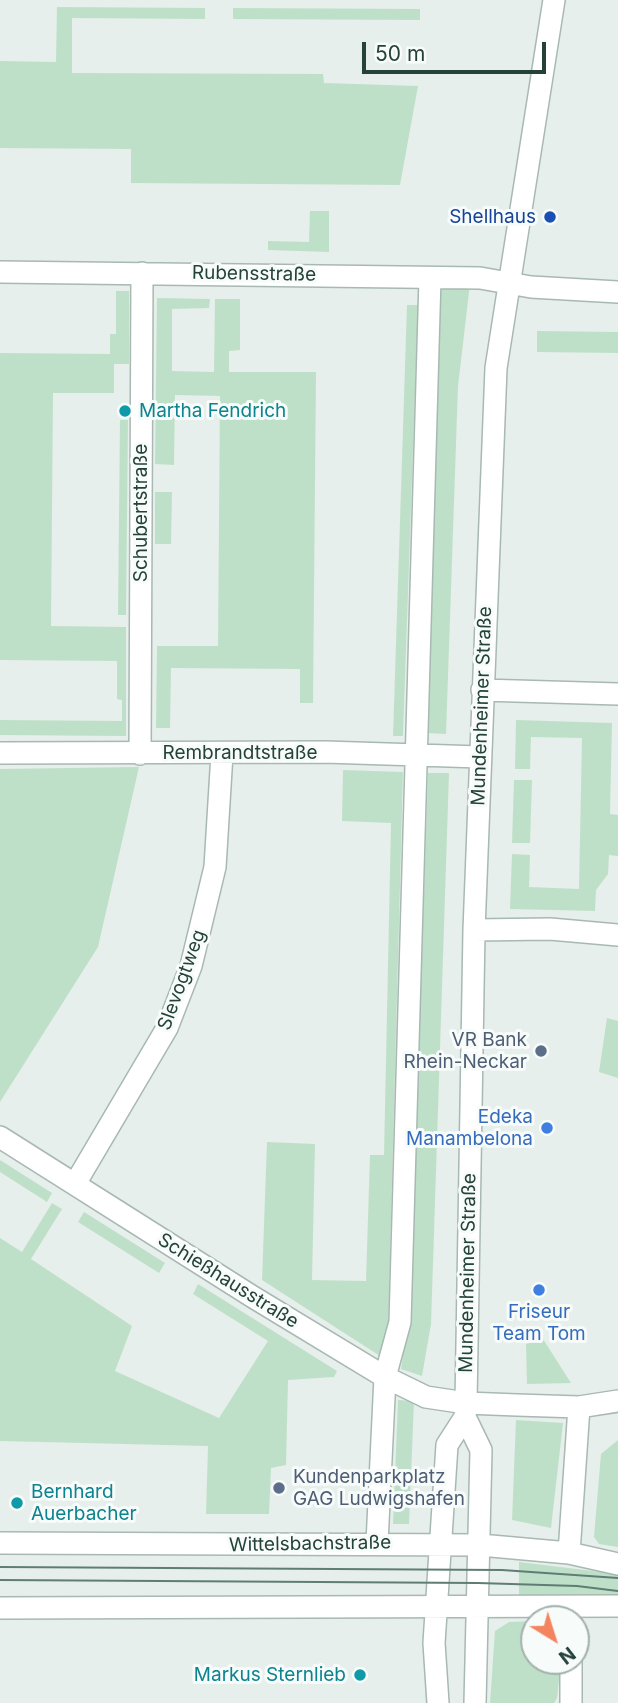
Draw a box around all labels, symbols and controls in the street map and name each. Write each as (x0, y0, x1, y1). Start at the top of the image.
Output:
scale bar (366, 28, 550, 72)
text: 50 m (375, 41, 425, 66)
place label: Shellhaus (449, 206, 536, 228)
marker: Shellhaus (542, 209, 558, 225)
street label: Rubensstraße (192, 262, 316, 286)
place label: Martha Fendrich (139, 400, 286, 422)
marker: Martha Fendrich (117, 403, 133, 419)
street label: Schubertstraße (130, 444, 152, 582)
street label: Mundenheimer Straße (467, 606, 497, 806)
street label: Rembrandtstraße (162, 742, 318, 764)
street label: Slevogtweg (153, 927, 211, 1033)
place label: VR Bank Rhein-Neckar (403, 1029, 527, 1073)
marker: VR Bank Rhein-Neckar (533, 1043, 549, 1059)
place label: Edeka Manambelona (406, 1106, 533, 1150)
marker: Edeka Manambelona (539, 1120, 555, 1136)
street label: Mundenheimer Straße (455, 1173, 481, 1373)
street label: Schießhausstraße (153, 1228, 303, 1334)
marker: Friseur Team Tom (531, 1282, 547, 1298)
place label: Friseur Team Tom (492, 1301, 586, 1345)
place label: Kundenparkplatz GAG Ludwigshafen (293, 1466, 465, 1510)
marker: Kundenparkplatz GAG Ludwigshafen (271, 1480, 287, 1496)
place label: Bernhard Auerbacher (31, 1481, 137, 1525)
marker: Bernhard Auerbacher (9, 1495, 25, 1511)
street label: Wittelsbachstraße (229, 1531, 391, 1557)
north arrow (520, 1605, 590, 1675)
text: N (554, 1642, 580, 1669)
place label: Markus Sternlieb (194, 1664, 346, 1686)
marker: Markus Sternlieb (352, 1667, 368, 1683)

